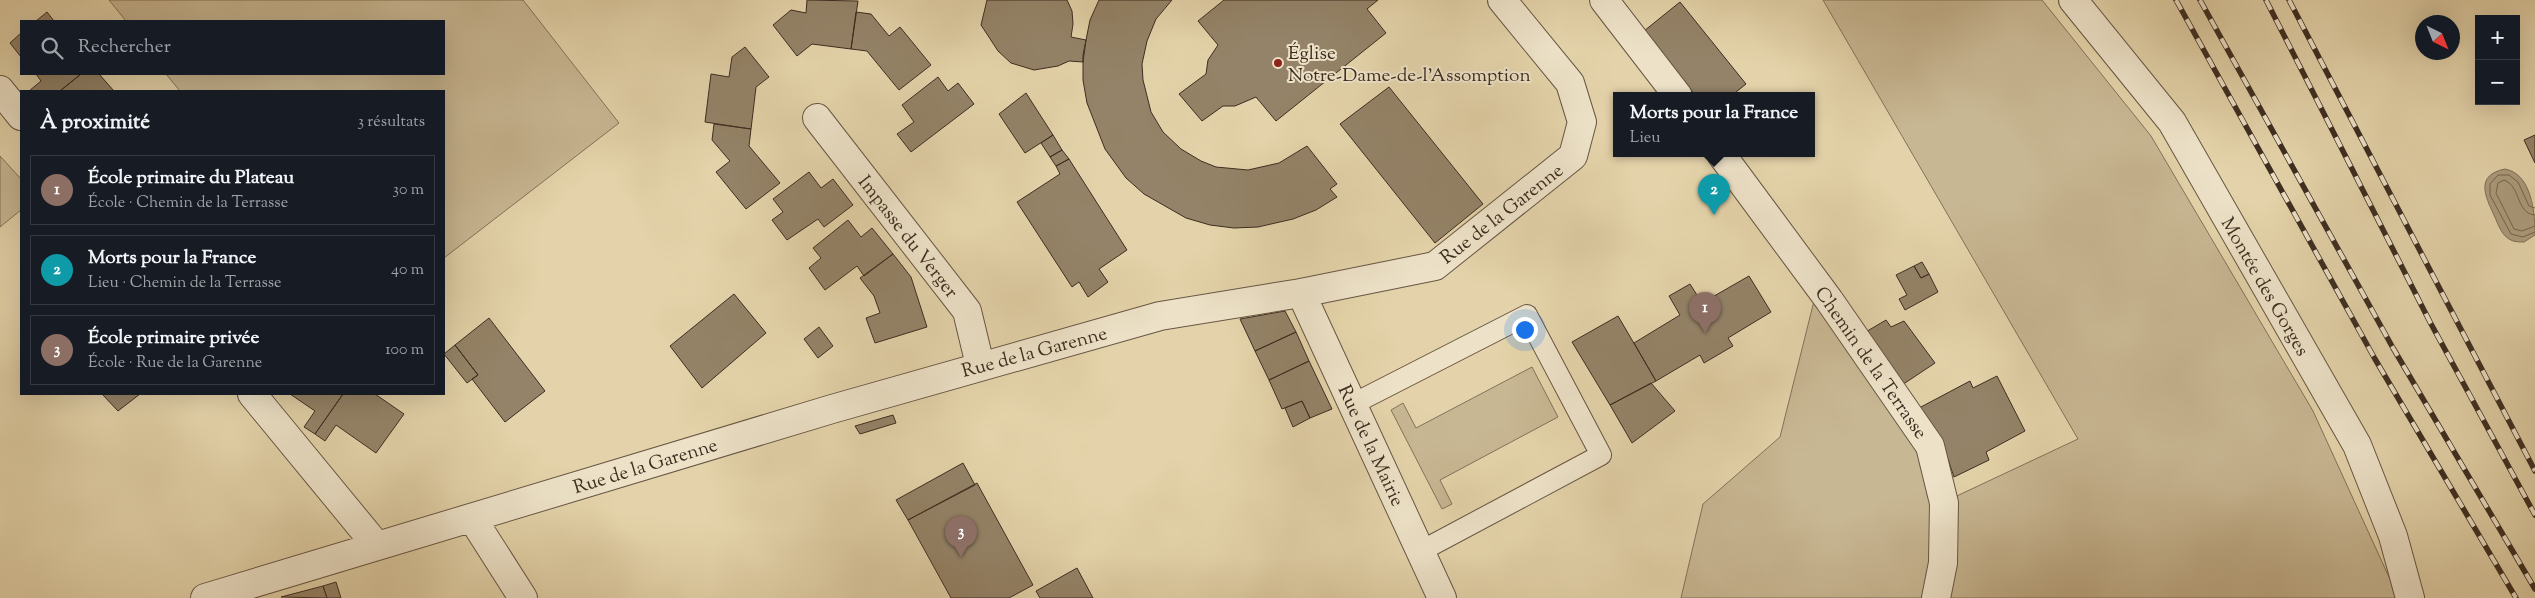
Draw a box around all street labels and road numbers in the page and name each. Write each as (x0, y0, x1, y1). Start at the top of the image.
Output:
street label: Rue de la Garenne (1435, 158, 1570, 272)
street label: Impasse du Verger (851, 171, 964, 305)
street label: Montée des Gorges (2213, 213, 2315, 362)
street label: Chemin de la Terrasse (1807, 282, 1933, 445)
street label: Rue de la Garenne (959, 321, 1111, 386)
street label: Rue de la Mairie (1330, 381, 1410, 511)
street label: Rue de la Garenne (570, 433, 721, 502)

